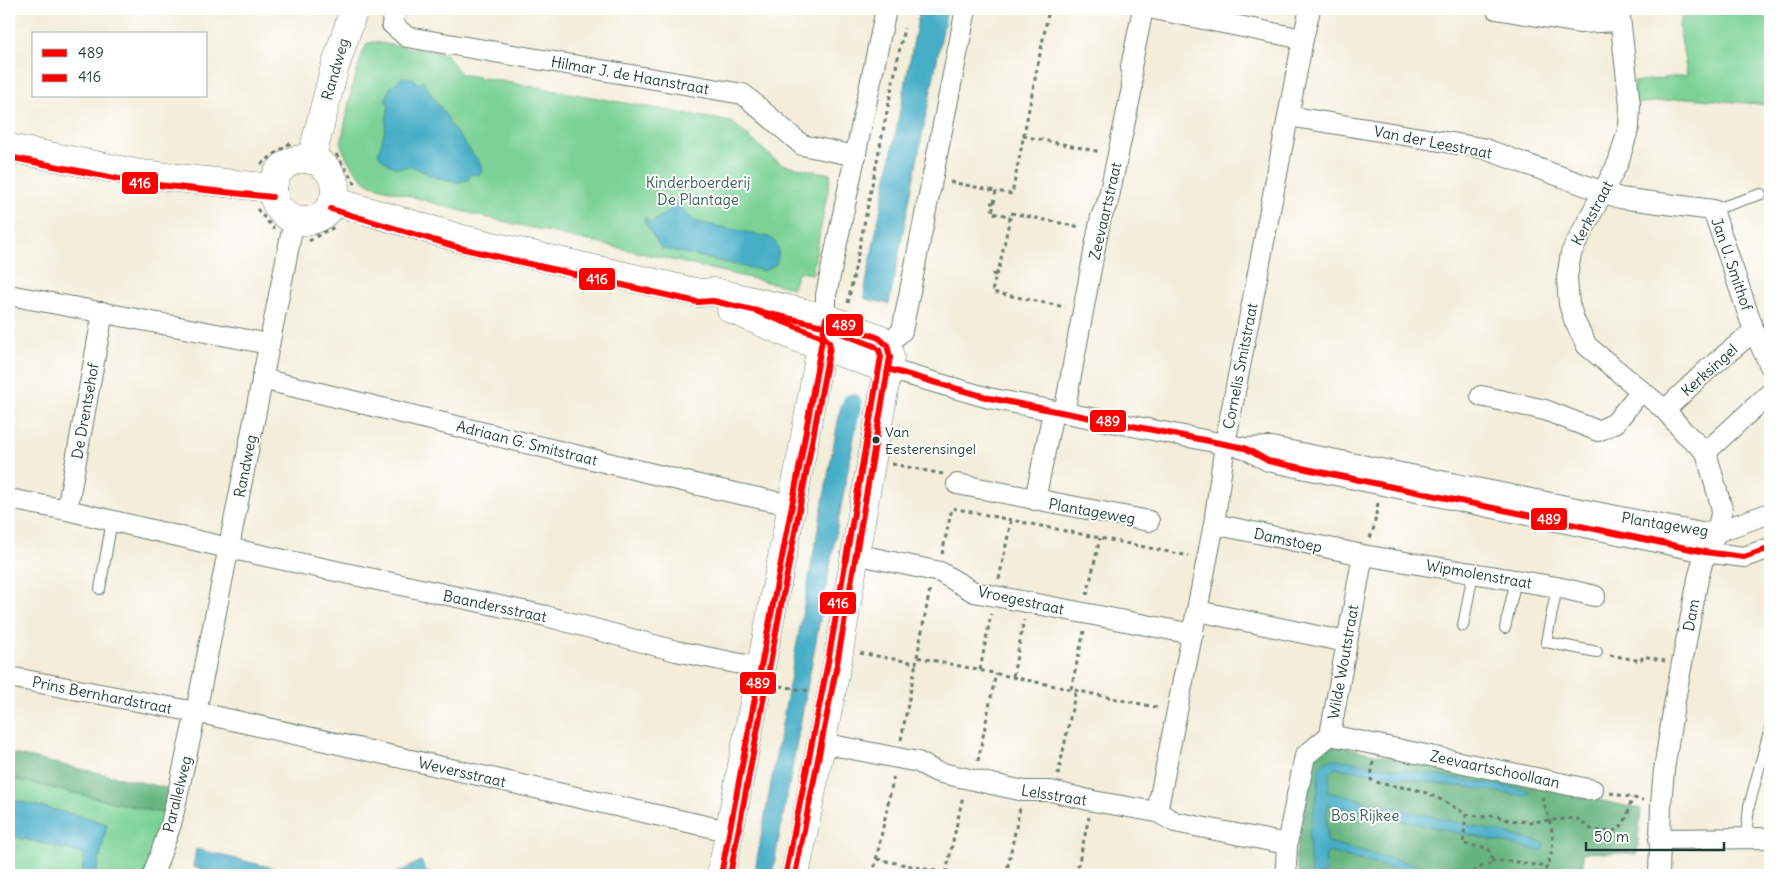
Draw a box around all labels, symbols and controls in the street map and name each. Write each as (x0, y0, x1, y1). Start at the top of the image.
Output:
legend (32, 32, 208, 98)
street label: Randweg (317, 36, 353, 102)
text: 489 (78, 43, 104, 62)
street label: Hilmar J. de Haanstraat (550, 52, 710, 98)
text: 416 (78, 67, 101, 86)
street label: Van der Leestraat (1372, 121, 1494, 163)
street label: Zeevaartstraat (1085, 160, 1125, 262)
line badge: 416 (121, 171, 159, 195)
park label: Kinderboerderij De Plantage (646, 173, 750, 209)
text: 416 (129, 174, 151, 192)
street label: Kerkstraat (1567, 177, 1617, 249)
street label: Jan U. Smithof (1707, 215, 1757, 314)
line badge: 416 (578, 267, 616, 291)
text: 416 (586, 270, 608, 288)
street label: Cornelis Smitstraat (1218, 301, 1262, 431)
line badge: 489 (825, 313, 864, 337)
text: 489 (832, 316, 856, 334)
street label: Kerksingel (1677, 340, 1741, 400)
street label: De Drentsehof (67, 360, 103, 460)
line badge: 489 (1089, 409, 1127, 433)
text: 489 (1096, 412, 1120, 430)
street label: Adriaan G. Smitstraat (455, 416, 599, 470)
place label: Van Eesterensingel (885, 423, 976, 458)
street label: Randweg (230, 433, 260, 499)
marker: Van Eesterensingel (871, 435, 881, 445)
street label: Plantageweg (1047, 494, 1137, 528)
line badge: 489 (1530, 507, 1568, 531)
street label: Plantageweg (1620, 508, 1710, 540)
text: 489 (1537, 510, 1561, 528)
street label: Damstoep (1252, 524, 1324, 556)
street label: Wipmolenstraat (1425, 555, 1533, 593)
street label: Vroegestraat (976, 582, 1066, 618)
street label: Baandersstraat (442, 586, 548, 626)
line badge: 416 (819, 591, 857, 615)
text: 416 (827, 594, 849, 612)
street label: Dam (1679, 597, 1703, 633)
street label: Wilde Woutstraat (1324, 603, 1362, 721)
line badge: 489 (739, 671, 777, 695)
street label: Prins Bernhardstraat (30, 672, 174, 718)
text: 489 (746, 674, 770, 692)
street label: Zeevaartschoollaan (1428, 746, 1562, 792)
street label: Weversstraat (416, 753, 508, 791)
street label: Parallelweg (158, 754, 196, 834)
street label: Lelsstraat (1020, 780, 1088, 810)
park label: Bos Rijkee (1331, 806, 1399, 825)
scale bar (1586, 819, 1724, 851)
text: 50 m (1594, 827, 1629, 846)

